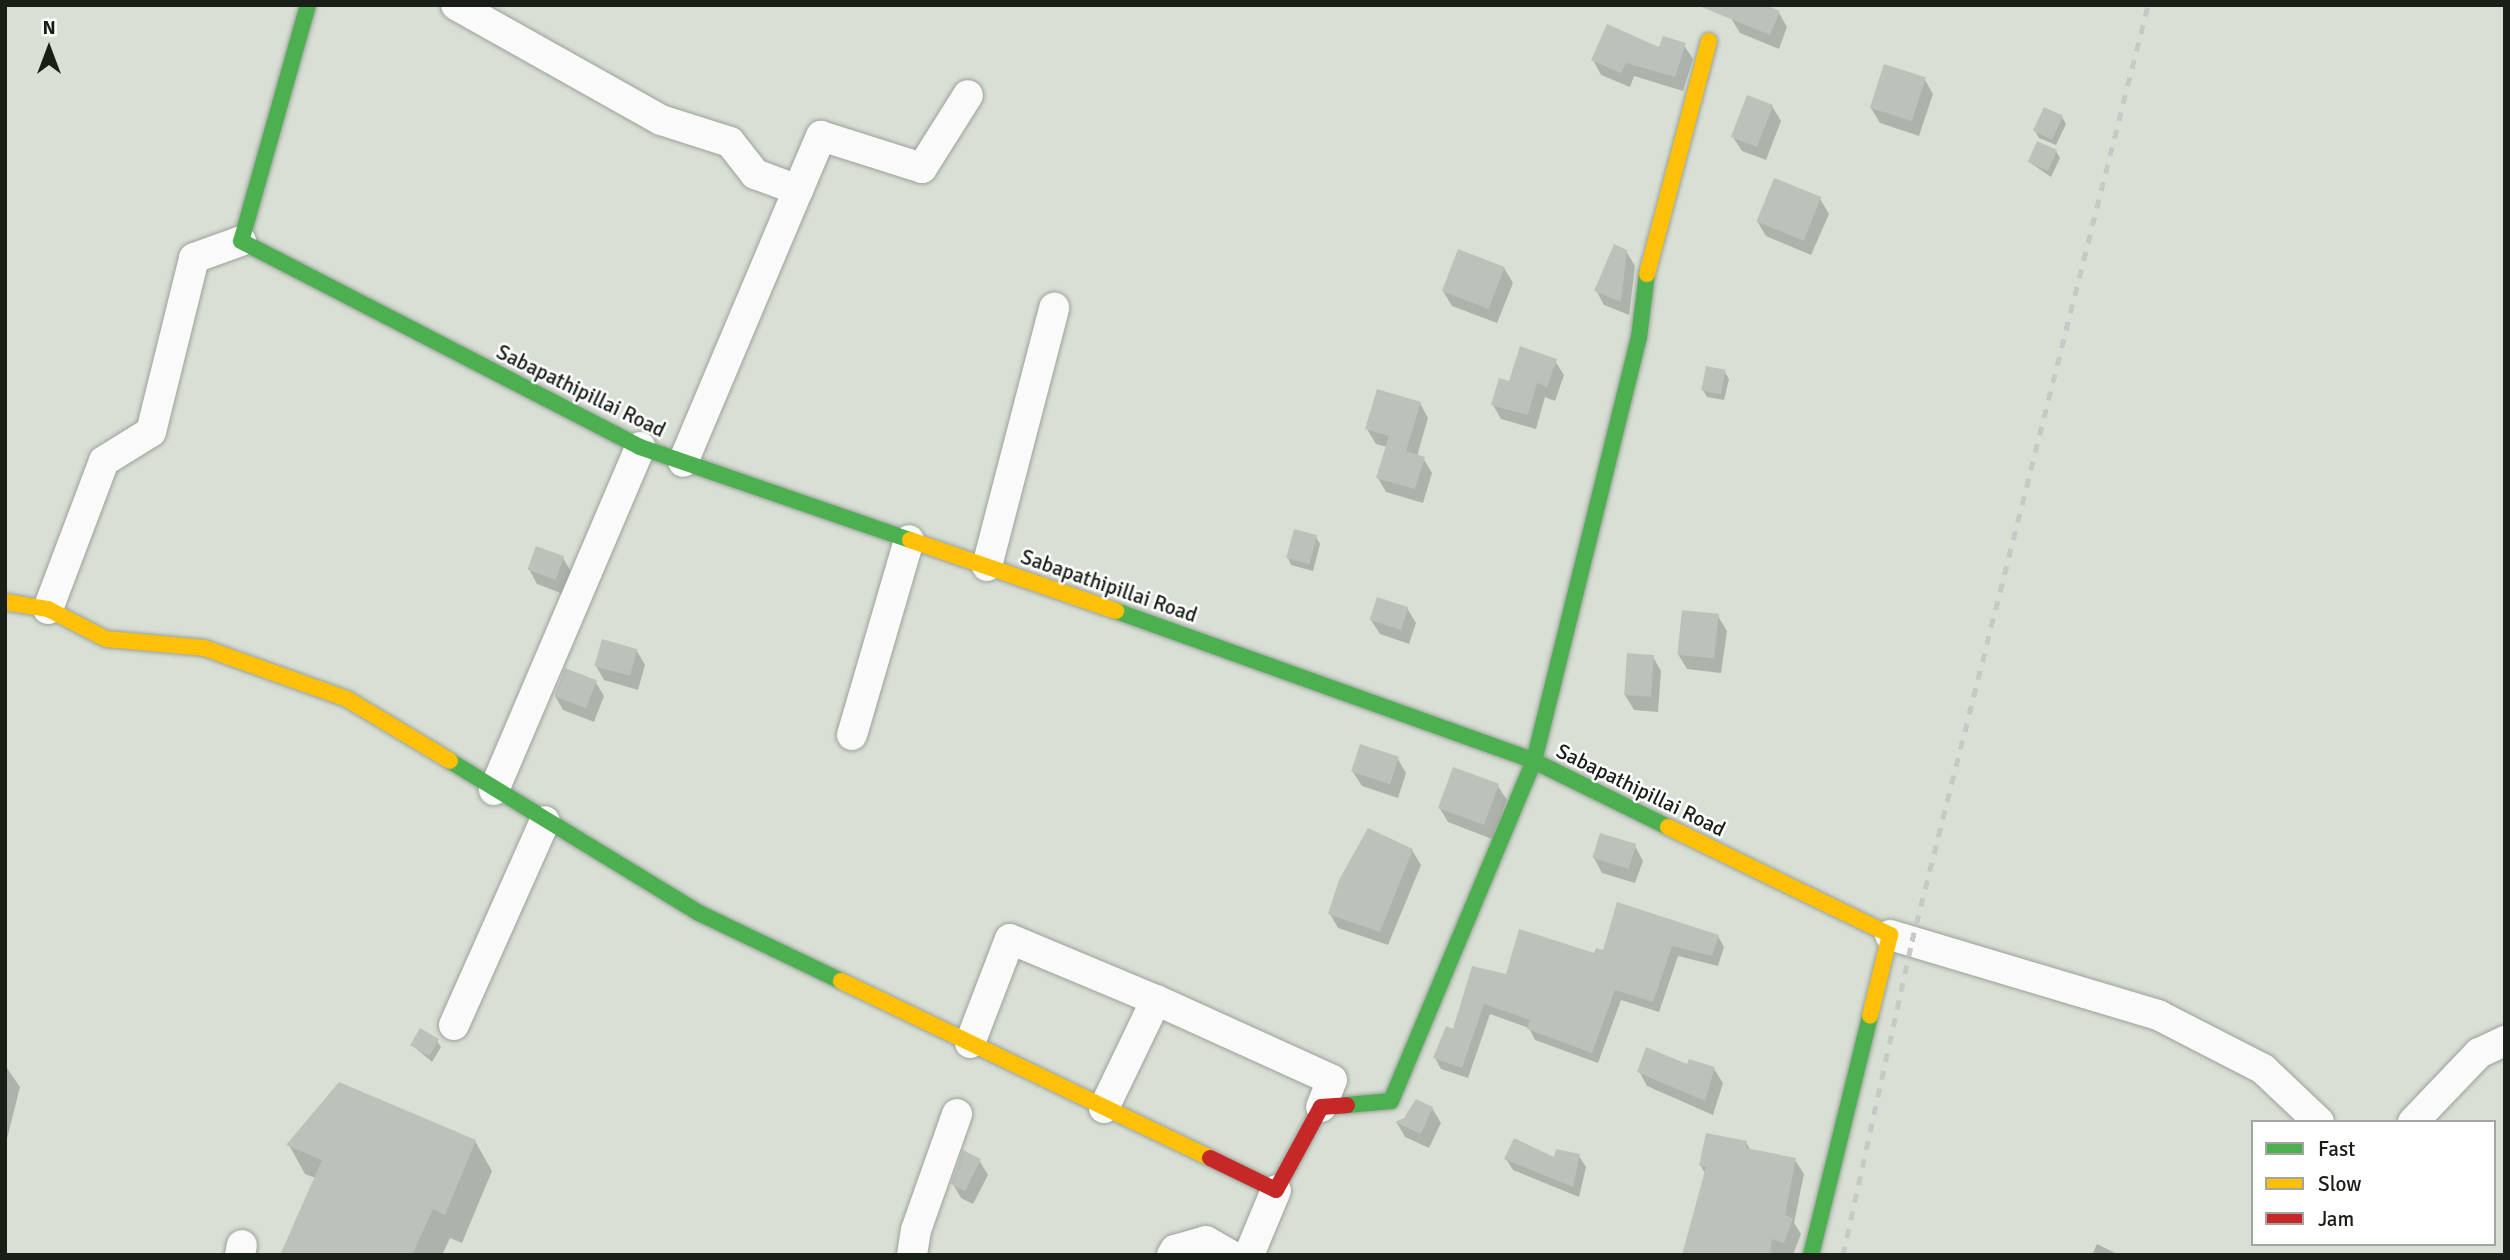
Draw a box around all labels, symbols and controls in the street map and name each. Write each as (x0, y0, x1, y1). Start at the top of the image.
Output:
north arrow (14, 14, 84, 84)
text: N (42, 16, 56, 40)
street label: Sabapathipillai Road (492, 339, 670, 443)
street label: Sabapathipillai Road (1017, 544, 1201, 628)
street label: Sabapathipillai Road (1552, 738, 1730, 842)
legend (2251, 1120, 2496, 1246)
text: Fast (2318, 1136, 2355, 1162)
text: Slow (2318, 1171, 2362, 1197)
text: Jam (2318, 1206, 2354, 1232)

